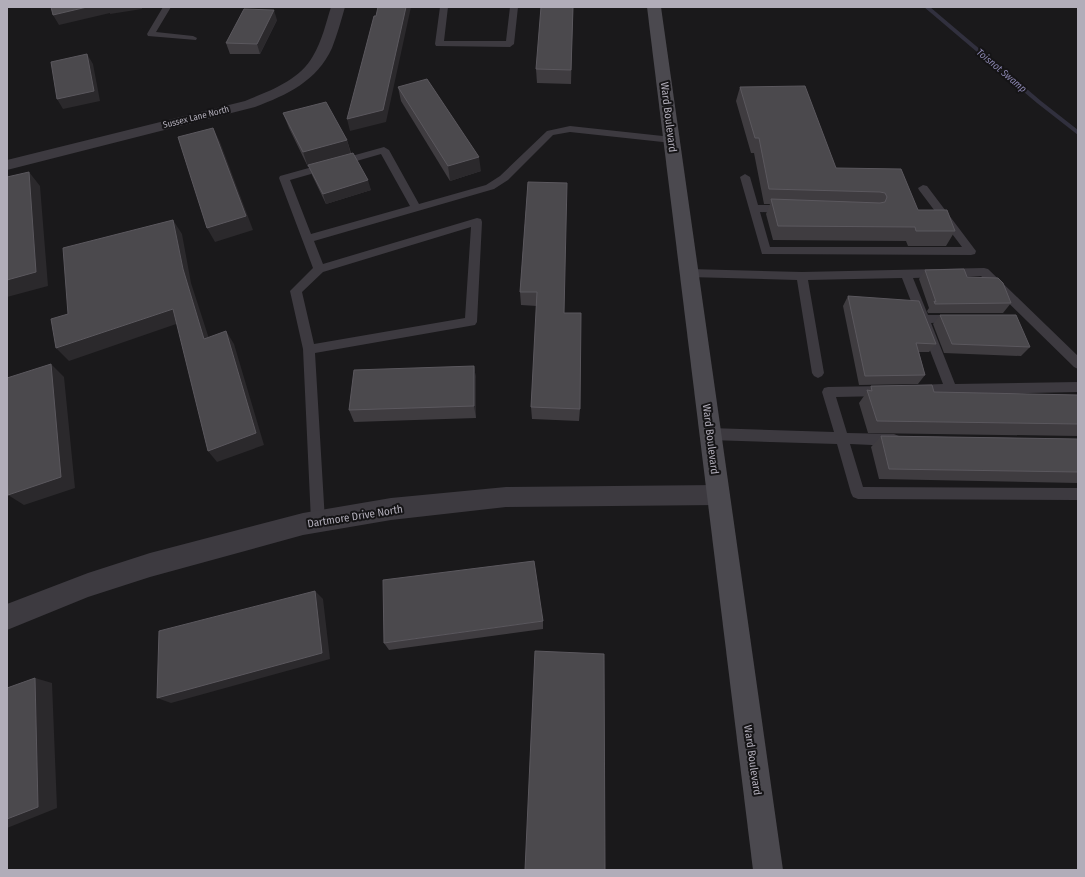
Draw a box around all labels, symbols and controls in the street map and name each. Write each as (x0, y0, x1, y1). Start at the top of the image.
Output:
water label: Toisnot Swamp (974, 46, 1029, 95)
street label: Ward Boulevard (658, 81, 679, 153)
street label: Sussex Lane North (162, 104, 230, 130)
street label: Ward Boulevard (700, 403, 721, 475)
street label: Dartmore Drive North (306, 503, 404, 530)
street label: Ward Boulevard (741, 724, 764, 796)

